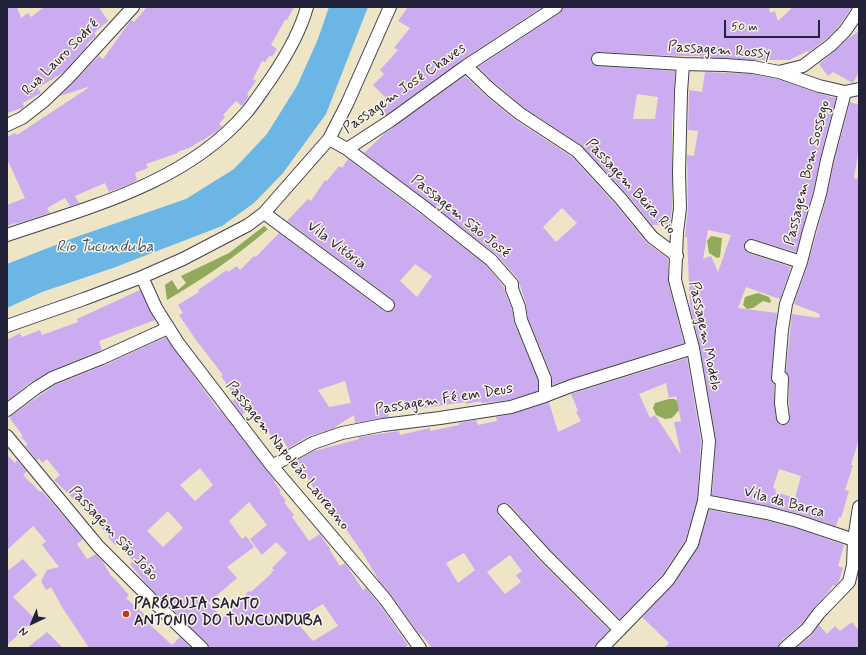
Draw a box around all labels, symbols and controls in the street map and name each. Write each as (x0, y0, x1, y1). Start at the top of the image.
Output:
scale bar (726, 12, 822, 38)
street label: Rua Lauro Sodré (19, 16, 103, 100)
text: 50 m (731, 19, 758, 35)
street label: Passagem Rossy (667, 38, 771, 64)
street label: Passagem José Chaves (340, 40, 470, 138)
street label: Passagem Bom Sossego (781, 99, 835, 247)
street label: Passagem Beira Rio (581, 135, 679, 239)
street label: Passagem São José (407, 172, 513, 262)
street label: Vila Vitória (303, 218, 369, 274)
water label: Rio Tucunduba (56, 238, 154, 258)
street label: Passagem Modelo (684, 280, 724, 392)
street label: Passagem Napoleão Laureano (221, 378, 353, 534)
street label: Passagem Fé em Deus (374, 380, 514, 420)
street label: Passagem São João (64, 483, 162, 585)
street label: Vila da Barca (742, 484, 826, 522)
place label: PARÓQUIA SANTO ANTONIO DO TUNCUNDUBA (134, 596, 323, 631)
north arrow (12, 603, 52, 643)
marker: PARÓQUIA SANTO ANTONIO DO TUNCUNDUBA (121, 609, 131, 619)
text: N (16, 624, 31, 639)

